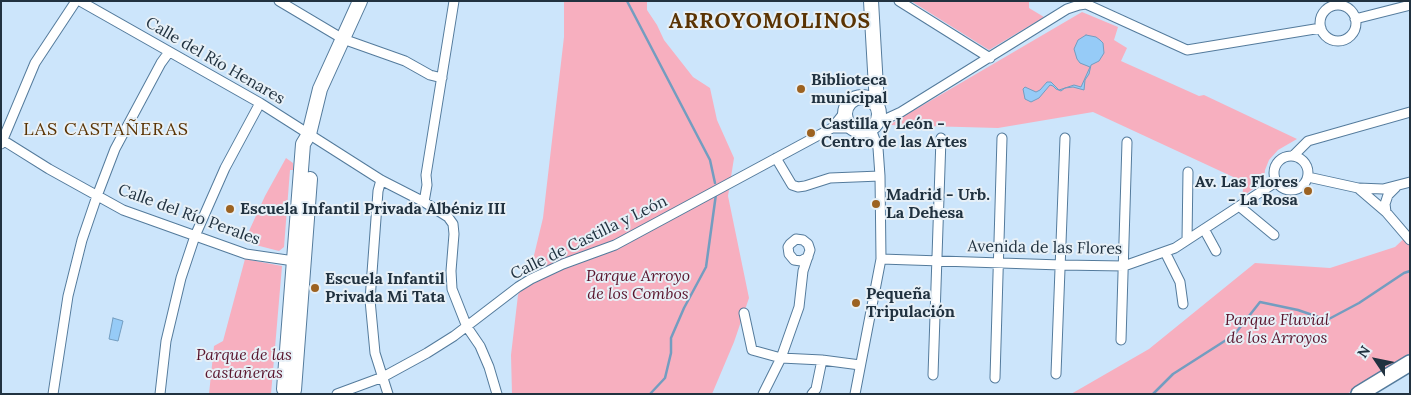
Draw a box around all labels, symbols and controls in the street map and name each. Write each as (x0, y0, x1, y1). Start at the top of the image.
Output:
district label: ARROYOMOLINOS (667, 9, 873, 35)
street label: Calle del Río Henares (142, 13, 288, 109)
place label: Biblioteca municipal (811, 70, 887, 108)
marker: Biblioteca municipal (795, 83, 807, 95)
place label: Castilla y León - Centro de las Artes (821, 114, 967, 152)
district label: LAS CASTAÑERAS (21, 119, 191, 141)
marker: Castilla y León - Centro de las Artes (805, 127, 817, 139)
place label: Av. Las Flores - La Rosa (1195, 172, 1298, 210)
street label: Calle del Río Perales (115, 180, 263, 250)
place label: Madrid - Urb. La Dehesa (886, 185, 990, 223)
marker: Av. Las Flores - La Rosa (1302, 185, 1314, 197)
street label: Calle de Castilla y León (508, 192, 670, 284)
marker: Madrid - Urb. La Dehesa (870, 198, 882, 210)
place label: Escuela Infantil Privada Albéniz III (240, 199, 506, 219)
marker: Escuela Infantil Privada Albéniz III (224, 203, 236, 215)
street label: Avenida de las Flores (968, 237, 1122, 259)
park label: Parque Arroyo de los Combos (586, 266, 690, 304)
place label: Escuela Infantil Privada Mi Tata (325, 269, 445, 307)
marker: Escuela Infantil Privada Mi Tata (309, 282, 321, 294)
place label: Pequeña Tripulación (866, 284, 955, 322)
marker: Pequeña Tripulación (850, 297, 862, 309)
park label: Parque Fluvial de los Arroyos (1225, 310, 1329, 348)
north arrow (1351, 335, 1401, 385)
text: N (1353, 342, 1374, 361)
park label: Parque de las castañeras (196, 345, 292, 383)

